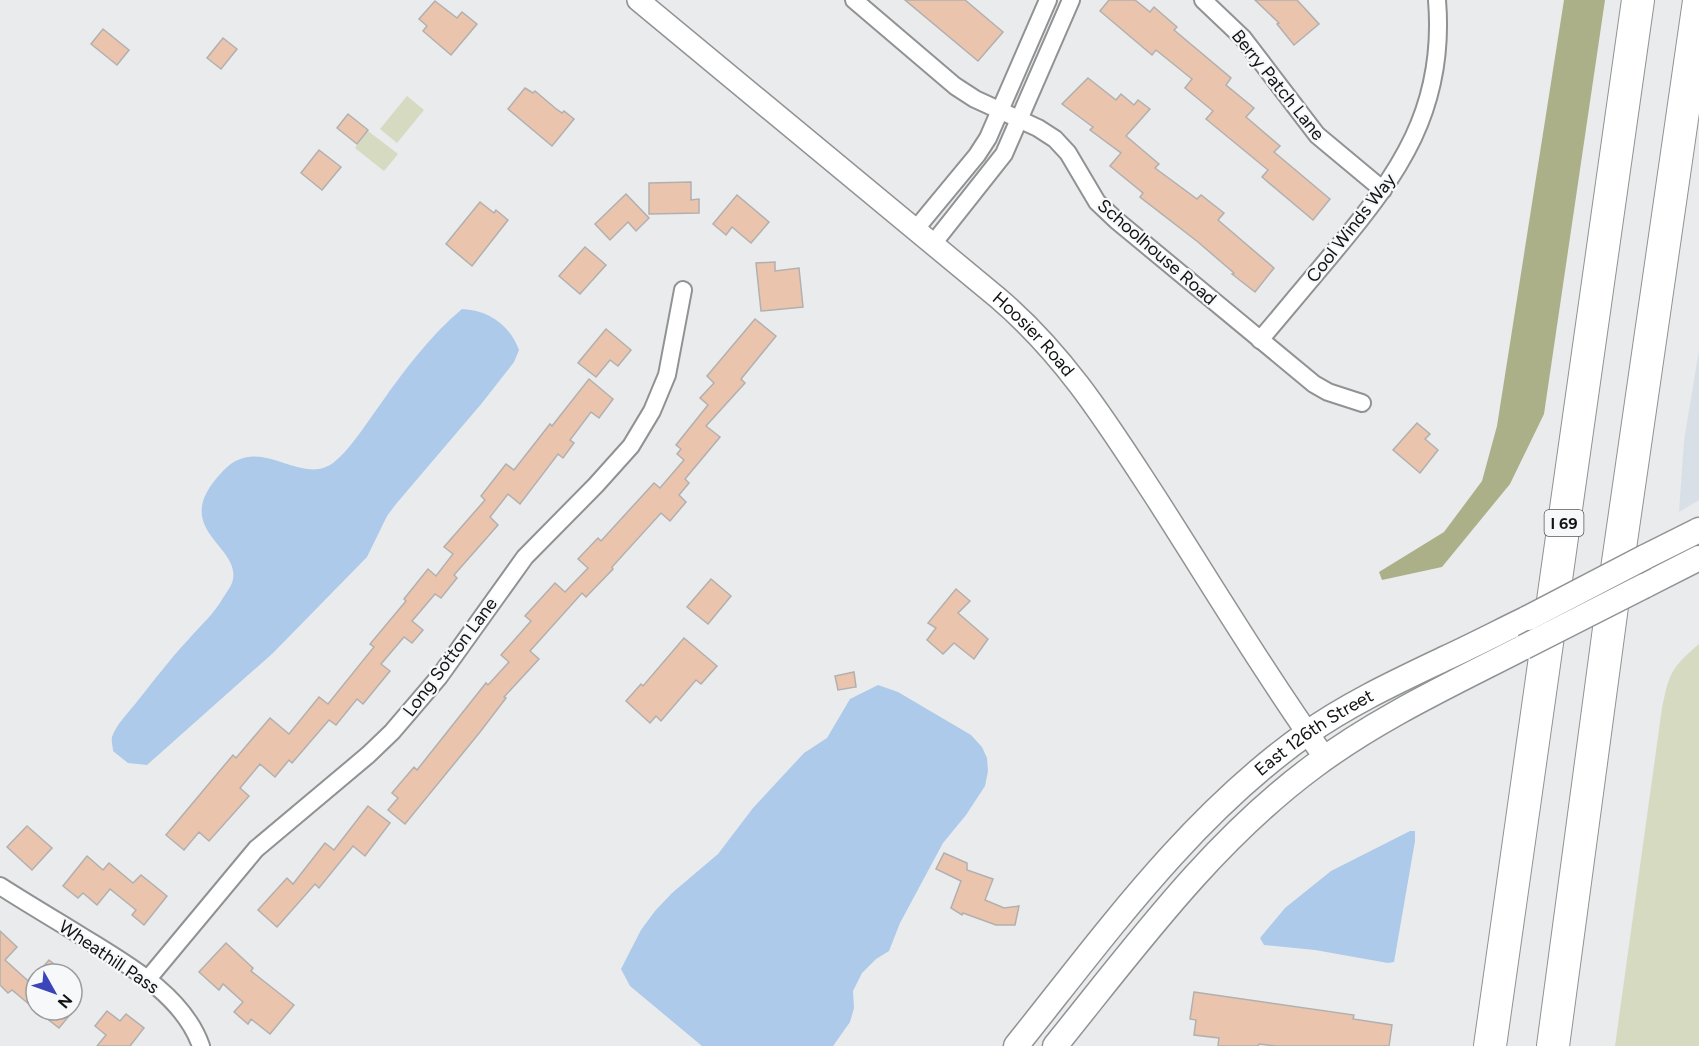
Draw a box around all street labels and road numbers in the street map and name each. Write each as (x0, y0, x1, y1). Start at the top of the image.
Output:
street label: Berry Patch Lane (1227, 25, 1329, 145)
street label: Cool Winds Way (1302, 169, 1401, 287)
street label: Schoolhouse Road (1093, 194, 1221, 310)
street label: Hoosier Road (988, 287, 1079, 381)
road number: I 69 (1544, 510, 1584, 536)
street label: Long Sotton Lane (398, 593, 502, 721)
street label: East 126th Street (1250, 685, 1377, 781)
street label: Wheathill Pass (55, 915, 163, 999)

